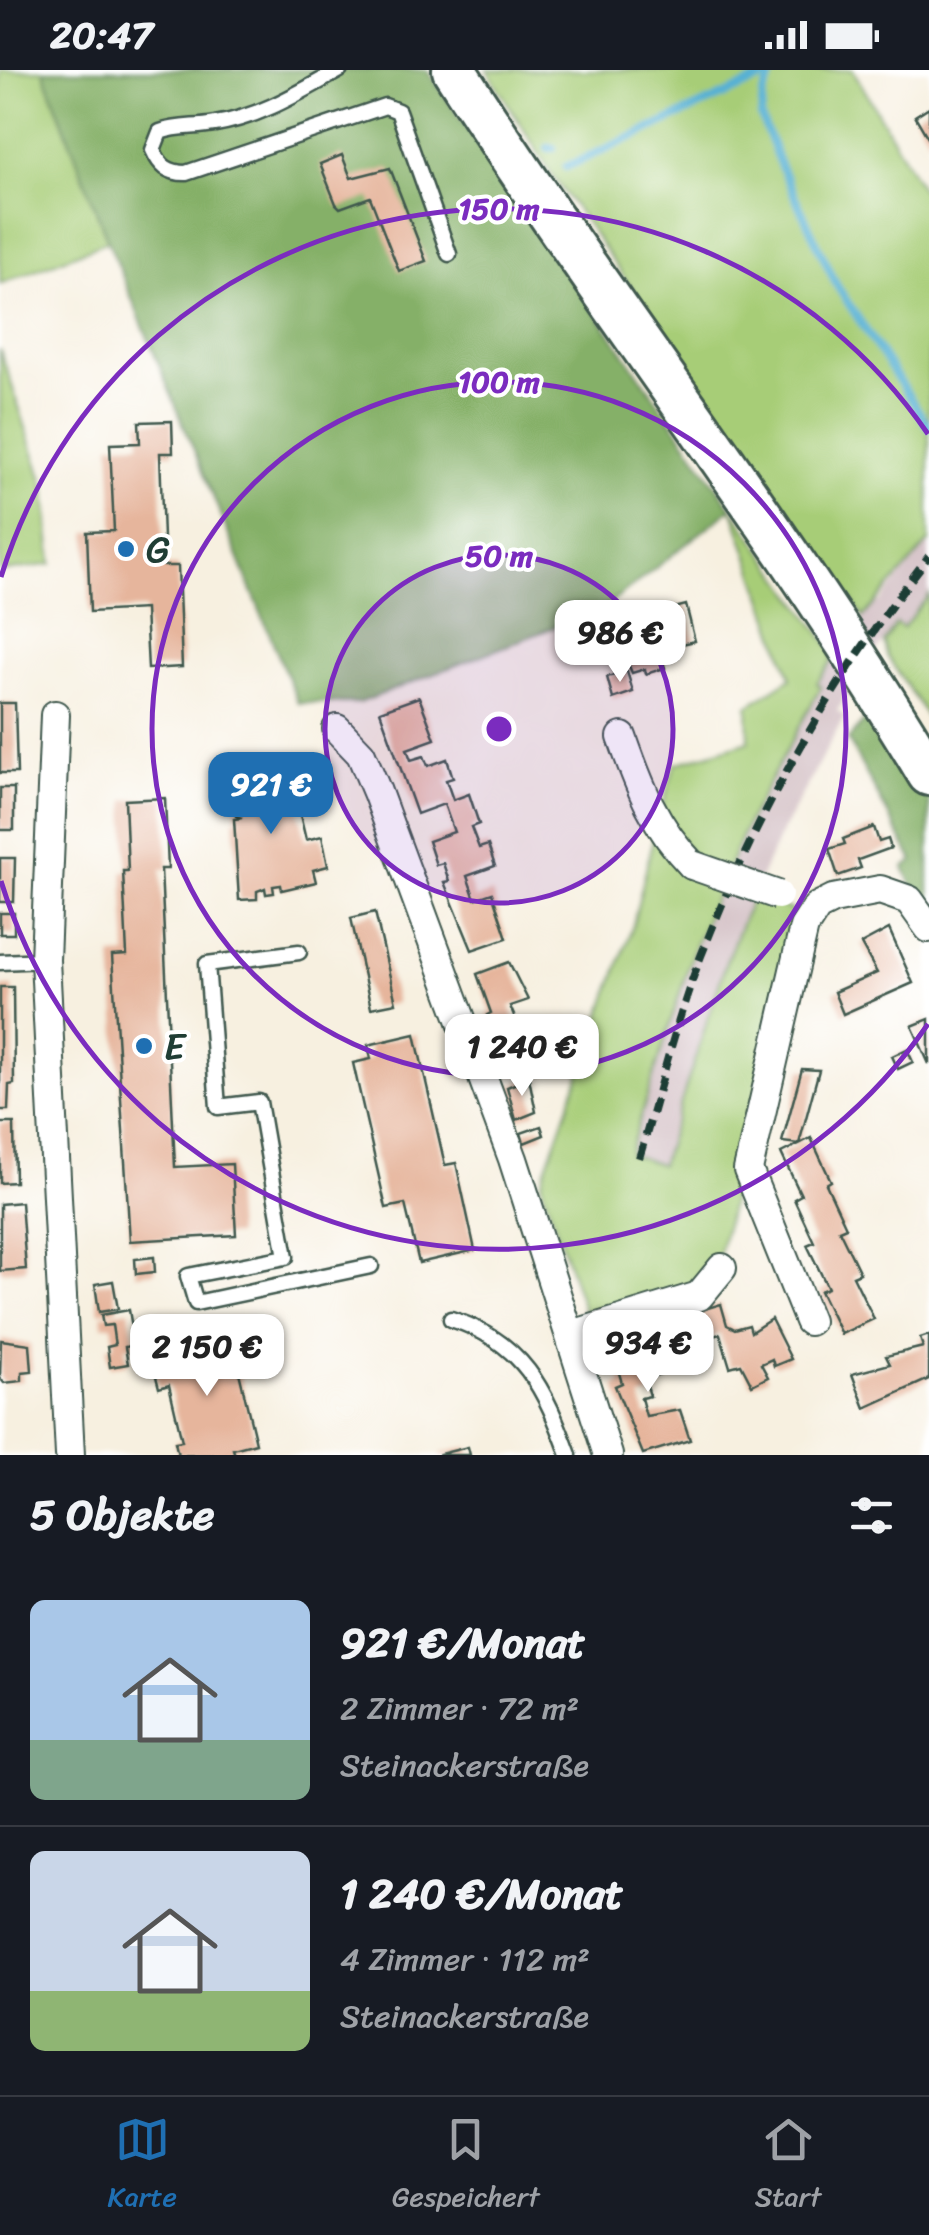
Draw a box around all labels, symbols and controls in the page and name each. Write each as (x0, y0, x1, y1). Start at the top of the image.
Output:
text: 20:47 (50, 2, 153, 69)
text: 150 m (459, 182, 540, 236)
text: 100 m (458, 355, 540, 409)
place label: G (146, 516, 170, 583)
text: 50 m (465, 529, 533, 583)
marker: G (115, 538, 137, 560)
pin: 986 € (550, 600, 690, 685)
text: 986 € (577, 604, 663, 661)
centre of rings (481, 711, 517, 747)
pin: 921 € (201, 752, 341, 837)
text: 921 € (230, 756, 312, 813)
place label: E (164, 1013, 187, 1080)
pin: 1 240 € (430, 1014, 614, 1099)
text: 1 240 € (467, 1018, 577, 1075)
marker: E (133, 1035, 155, 1057)
pin: 934 € (578, 1310, 718, 1395)
pin: 2 150 € (115, 1314, 299, 1399)
text: 934 € (605, 1314, 691, 1371)
text: 2 150 € (152, 1318, 262, 1375)
text: 5 Objekte (30, 1478, 214, 1552)
icon: filters (844, 1488, 899, 1543)
text: 921 €/Monat (340, 1606, 585, 1680)
icon: home (110, 1640, 230, 1760)
text: 2 Zimmer · 72 m² (340, 1680, 579, 1737)
text: Steinackerstraße (340, 1737, 589, 1794)
text: 1 240 €/Monat (340, 1857, 623, 1931)
icon: home (110, 1891, 230, 2011)
text: 4 Zimmer · 112 m² (340, 1931, 590, 1988)
text: Steinackerstraße (340, 1988, 589, 2045)
tab: Karte (108, 2112, 177, 2221)
tab: Gespeichert (392, 2112, 539, 2221)
tab: Start (755, 2112, 821, 2221)

